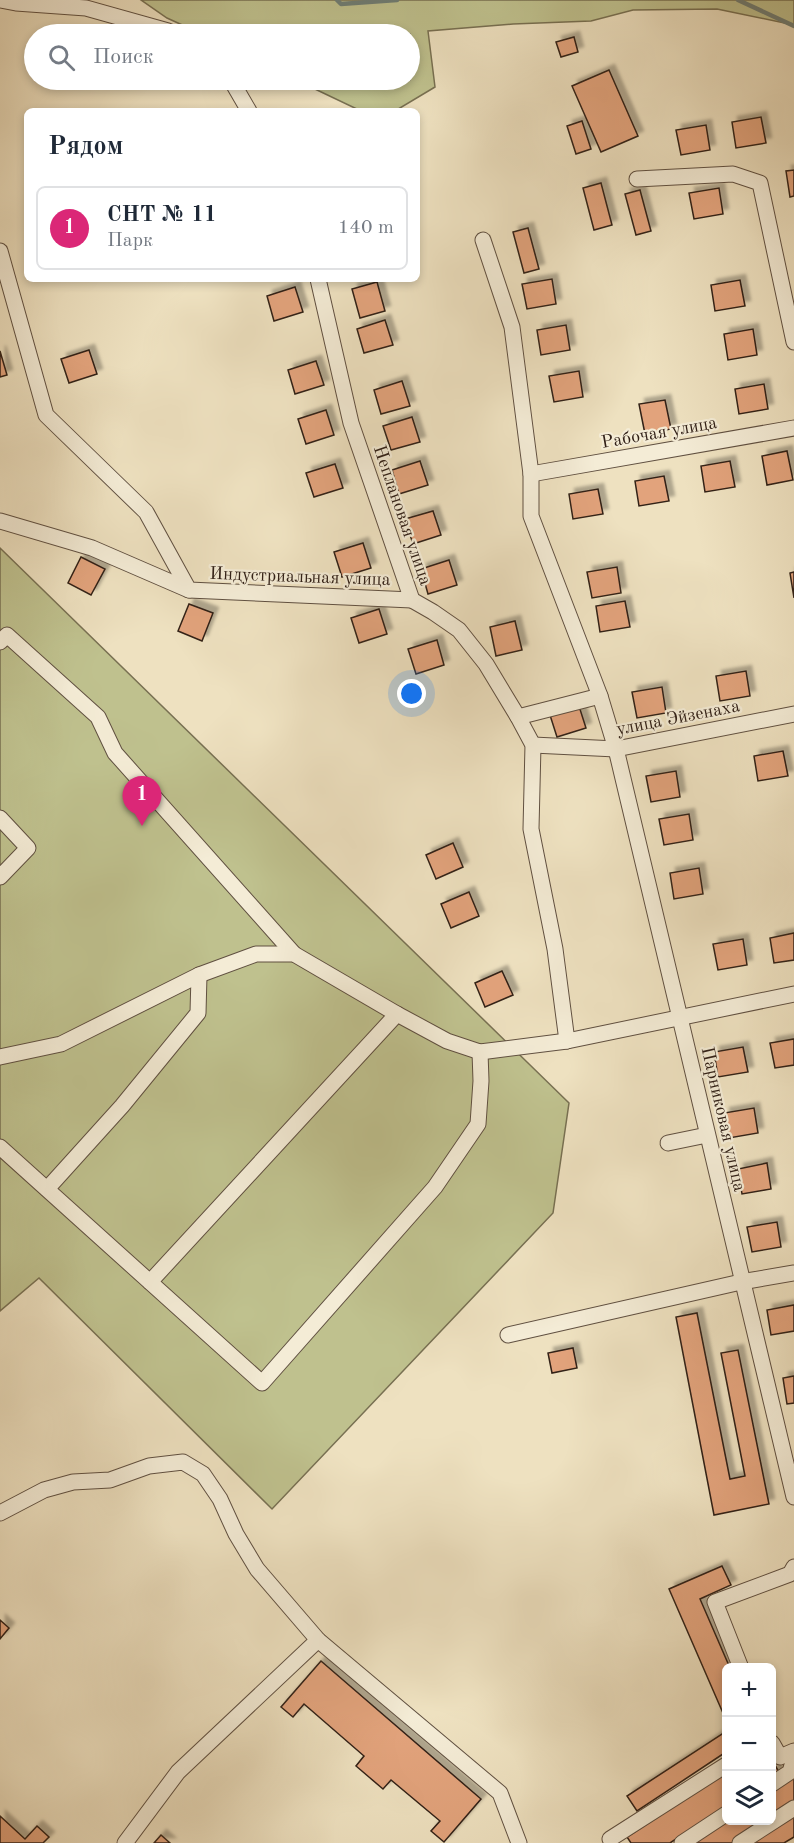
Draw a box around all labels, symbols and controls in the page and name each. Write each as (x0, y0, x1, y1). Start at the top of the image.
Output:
search box (24, 24, 420, 90)
icon: search (45, 41, 78, 74)
text: Поиск (93, 46, 154, 68)
text: Рядом (48, 134, 123, 160)
text: СНТ № 11 (107, 204, 217, 226)
text: 1 (64, 218, 75, 238)
text: 140 m (338, 218, 394, 238)
text: Парк (107, 231, 153, 251)
street label: Рабочая улица (600, 414, 719, 452)
street label: Неплановая улица (370, 443, 435, 588)
street label: Индустриальная улица (209, 565, 391, 589)
your location (397, 679, 426, 708)
street label: улица Эйзенаха (615, 697, 742, 739)
pin: 1 (122, 776, 162, 826)
street label: Парниковая улица (698, 1045, 748, 1193)
map controls (722, 1663, 776, 1825)
button: + (722, 1663, 776, 1717)
button: − (722, 1717, 776, 1771)
button: layers (722, 1771, 776, 1825)

